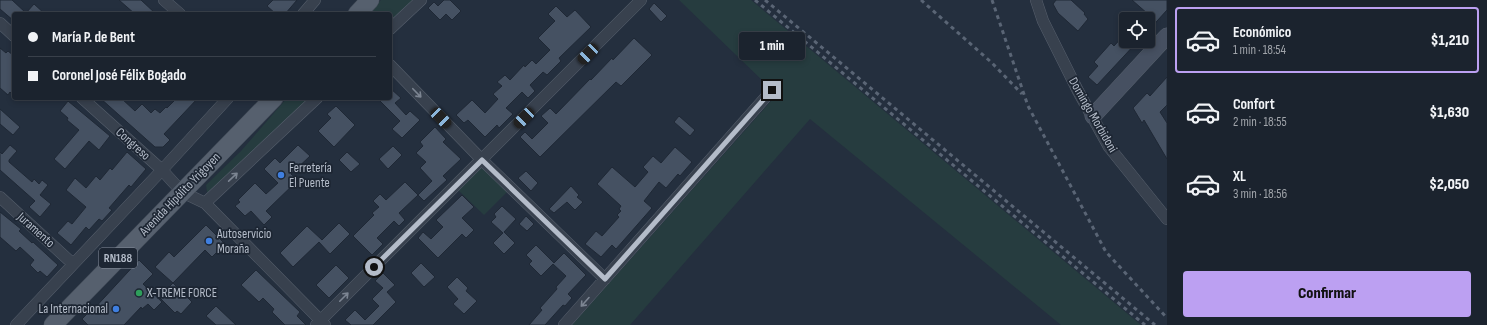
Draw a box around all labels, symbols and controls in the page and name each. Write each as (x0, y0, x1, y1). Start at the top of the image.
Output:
map controls (1119, 12, 1155, 48)
button: locate (1119, 12, 1155, 48)
icon: car (1185, 22, 1221, 58)
text: Económico (1233, 23, 1291, 42)
text: María P. de Bent (52, 28, 135, 47)
text: $1,210 (1431, 31, 1469, 50)
callout: 1 min (739, 32, 805, 60)
text: 1 min (760, 38, 784, 54)
car (575, 41, 601, 67)
text: 1 min · 18:54 (1233, 42, 1286, 58)
text: Coronel José Félix Bogado (52, 66, 186, 85)
street label: Domingo Morbidoni (1065, 75, 1121, 155)
route end (763, 81, 781, 99)
one-way arrow (412, 88, 422, 98)
icon: car (1185, 94, 1221, 130)
text: Confort (1233, 95, 1275, 114)
text: $1,630 (1429, 103, 1469, 122)
car (428, 105, 454, 131)
car (511, 105, 537, 131)
text: 2 min · 18:55 (1233, 114, 1287, 130)
street label: Congreso (112, 124, 154, 164)
street label: Avenida Hipólito Yrigoyen (136, 149, 224, 240)
place label: Ferretería El Puente (289, 160, 332, 191)
icon: car (1185, 166, 1221, 202)
text: XL (1233, 167, 1246, 186)
marker: Ferretería El Puente (276, 170, 286, 180)
one-way arrow (228, 172, 238, 181)
text: $2,050 (1429, 175, 1469, 194)
text: 3 min · 18:56 (1233, 186, 1287, 202)
street label: Juramento (13, 208, 58, 251)
place label: Autoservicio Moraña (216, 226, 271, 257)
marker: Autoservicio Moraña (204, 236, 214, 246)
road number: RN188 (99, 248, 137, 268)
route start (365, 258, 383, 276)
button: Confirmar (1183, 271, 1471, 317)
place label: X-TREME FORCE (146, 285, 217, 301)
marker: X-TREME FORCE (134, 288, 144, 298)
one-way arrow (339, 293, 349, 302)
one-way arrow (580, 297, 589, 307)
place label: La Internacional (38, 301, 108, 317)
marker: La Internacional (111, 304, 121, 314)

